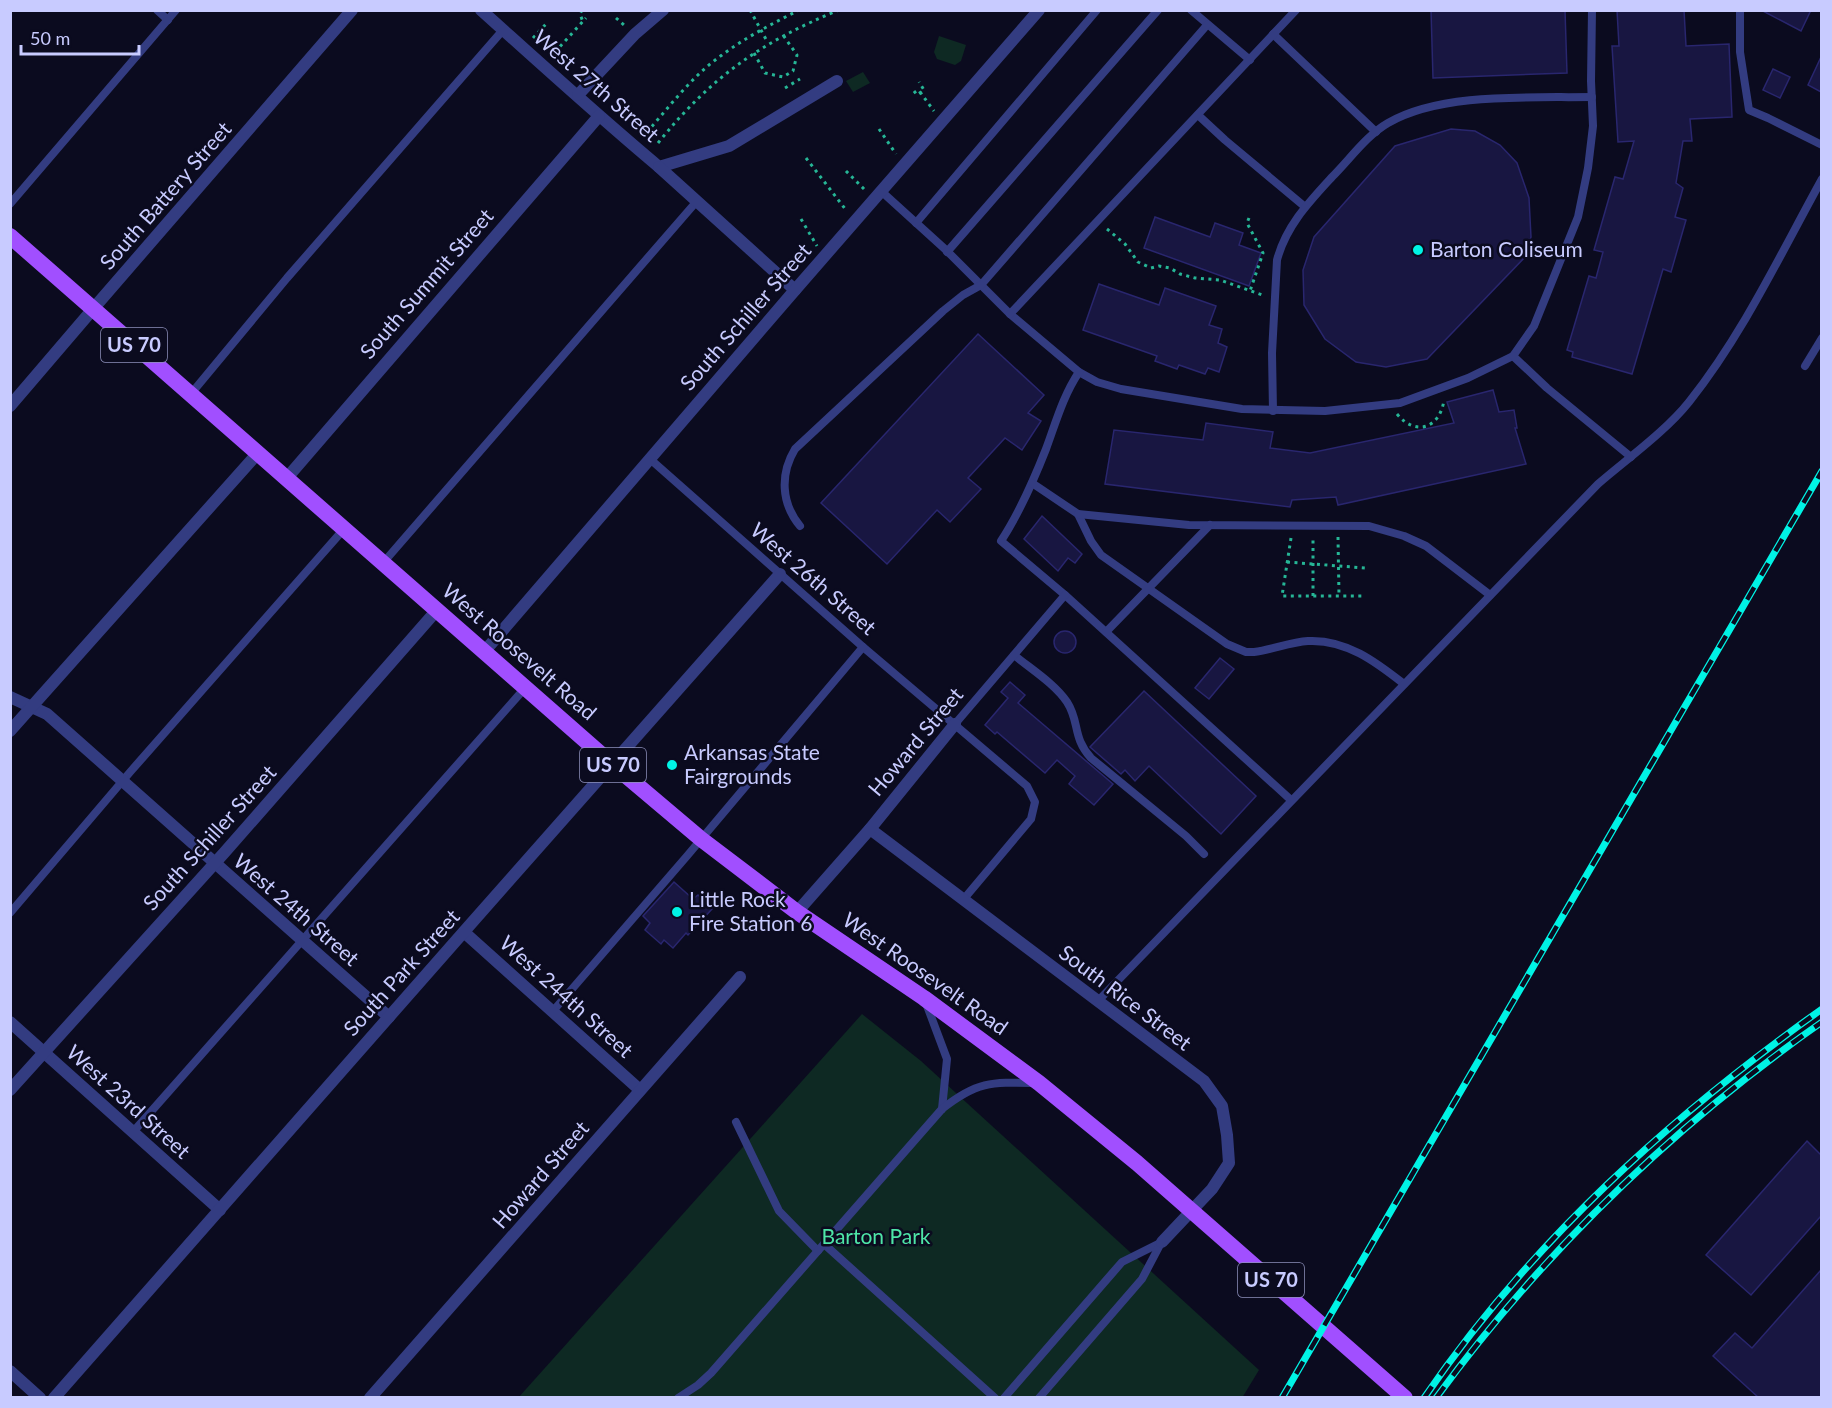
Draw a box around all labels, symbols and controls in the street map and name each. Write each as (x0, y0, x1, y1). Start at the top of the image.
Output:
scale bar (21, 18, 140, 56)
street label: West 27th Street (529, 24, 665, 146)
text: 50 m (30, 27, 70, 49)
street label: South Battery Street (94, 116, 236, 274)
street label: South Summit Street (354, 203, 498, 363)
place label: Barton Coliseum (1430, 236, 1583, 261)
street label: South Schiller Street (674, 237, 816, 395)
marker: Barton Coliseum (1411, 243, 1425, 257)
road number: US 70 (101, 328, 167, 362)
street label: West 26th Street (746, 517, 882, 639)
street label: West Roosevelt Road (438, 577, 602, 725)
street label: Howard Street (862, 681, 968, 800)
place label: Arkansas State Fairgrounds (684, 739, 820, 788)
road number: US 70 (580, 748, 646, 782)
marker: Arkansas State Fairgrounds (665, 758, 679, 772)
street label: South Schiller Street (137, 759, 281, 915)
street label: West 24th Street (229, 848, 365, 970)
place label: Little Rock Fire Station 6 (689, 886, 812, 935)
street label: South Park Street (338, 903, 464, 1040)
marker: Little Rock Fire Station 6 (670, 905, 684, 919)
street label: West Roosevelt Road (838, 906, 1013, 1039)
street label: West 244th Street (495, 930, 639, 1062)
street label: South Rice Street (1055, 939, 1197, 1055)
street label: West 23rd Street (62, 1039, 196, 1163)
street label: Howard Street (486, 1115, 594, 1233)
park label: Barton Park (822, 1223, 931, 1248)
road number: US 70 (1238, 1263, 1304, 1297)

